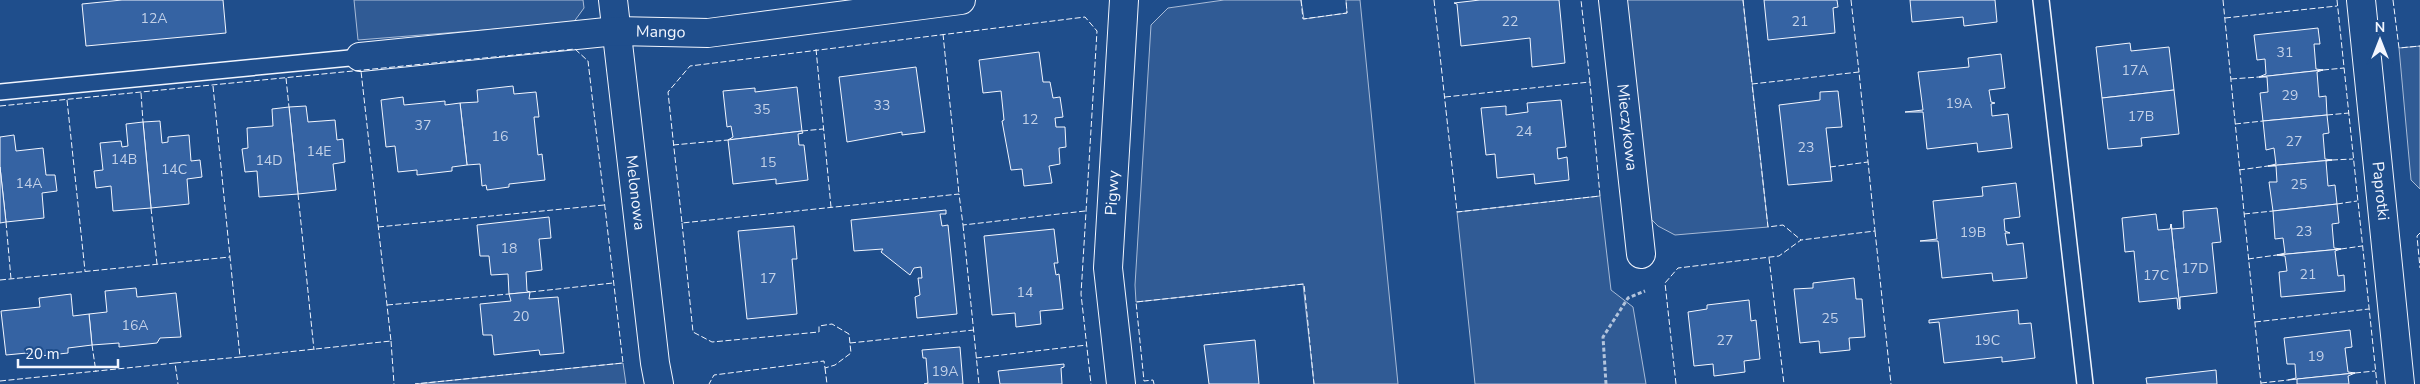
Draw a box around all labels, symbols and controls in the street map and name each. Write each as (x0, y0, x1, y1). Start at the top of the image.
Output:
house number: 12A (140, 9, 168, 28)
house number: 22 (1502, 12, 1518, 31)
house number: 21 (1792, 12, 1808, 31)
north arrow (2355, 15, 2405, 65)
text: N (2375, 18, 2385, 37)
street label: Mango (636, 20, 686, 44)
house number: 31 (2277, 43, 2293, 62)
house number: 17A (2121, 61, 2149, 80)
street label: Mieczykowa (1611, 83, 1643, 172)
house number: 29 (2282, 86, 2298, 105)
house number: 19A (1945, 94, 1973, 113)
house number: 33 (874, 96, 890, 115)
house number: 35 (754, 100, 770, 119)
house number: 17B (2128, 107, 2154, 126)
house number: 12 (1022, 110, 1038, 129)
house number: 37 (415, 116, 431, 135)
house number: 24 (1516, 122, 1532, 141)
house number: 16 (492, 127, 508, 146)
house number: 27 (2286, 132, 2302, 151)
house number: 23 (1798, 138, 1814, 157)
house number: 14E (307, 142, 331, 161)
house number: 14B (111, 150, 137, 169)
house number: 14D (255, 151, 283, 170)
house number: 15 (760, 153, 776, 172)
street label: Melonowa (620, 154, 651, 231)
house number: 14C (161, 160, 187, 179)
street label: Paprotki (2366, 160, 2394, 222)
street label: Pigwy (1100, 169, 1125, 216)
house number: 14A (15, 174, 43, 193)
house number: 25 (2291, 175, 2307, 194)
house number: 23 (2296, 222, 2312, 241)
house number: 19B (1960, 223, 1986, 242)
house number: 18 (501, 239, 517, 258)
house number: 17D (2181, 259, 2209, 278)
house number: 21 (2300, 265, 2316, 284)
house number: 17C (2143, 266, 2169, 285)
house number: 17 (760, 269, 776, 288)
house number: 14 (1017, 283, 1033, 302)
house number: 20 (513, 307, 529, 326)
house number: 25 (1822, 309, 1838, 328)
house number: 16A (121, 316, 149, 335)
house number: 27 (1717, 331, 1733, 350)
house number: 19C (1974, 331, 2000, 350)
scale bar (18, 336, 118, 368)
text: 20 m (25, 344, 60, 364)
house number: 19 (2308, 347, 2324, 366)
house number: 19A (931, 362, 959, 381)

